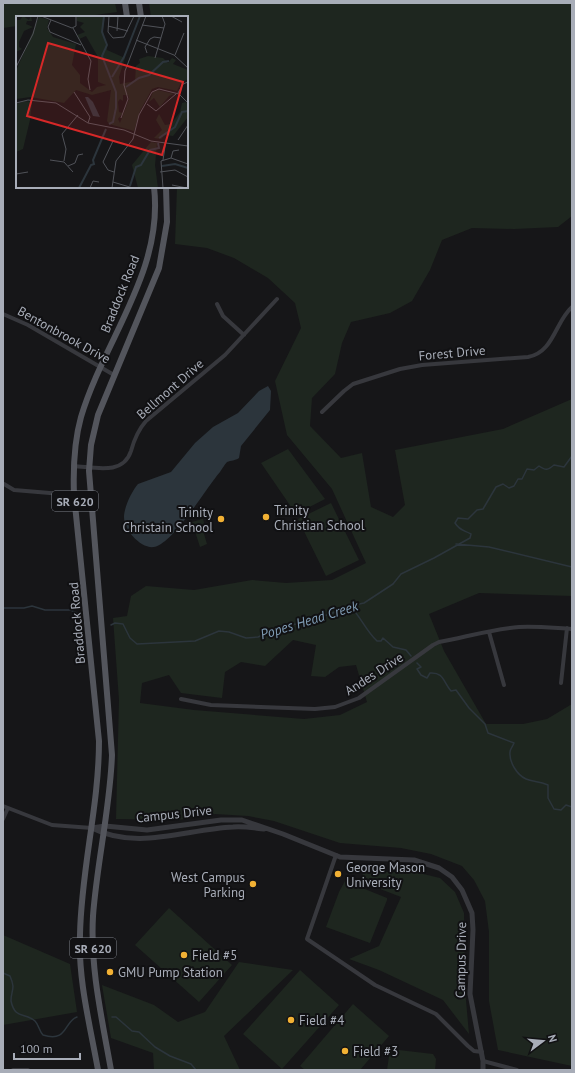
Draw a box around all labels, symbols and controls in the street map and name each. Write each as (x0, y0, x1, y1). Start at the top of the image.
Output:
inset map (16, 16, 188, 188)
street label: Braddock Road (97, 253, 143, 335)
street label: Bentonbrook Drive (15, 302, 113, 368)
street label: Forest Drive (418, 342, 486, 364)
street label: Bellmont Drive (133, 355, 207, 423)
road number: SR 620 (52, 491, 98, 511)
place label: Trinity Christian School (274, 502, 365, 534)
place label: Trinity Christain School (123, 504, 213, 536)
marker: Trinity Christian School (261, 512, 271, 522)
marker: Trinity Christain School (216, 514, 226, 524)
street label: Braddock Road (65, 581, 89, 665)
water label: Popes Head Creek (258, 596, 361, 643)
street label: Andes Drive (342, 649, 406, 699)
street label: Campus Drive (135, 802, 213, 826)
place label: George Mason University (346, 859, 425, 891)
place label: West Campus Parking (171, 869, 245, 901)
marker: George Mason University (333, 869, 343, 879)
marker: West Campus Parking (248, 879, 258, 889)
street label: Campus Drive (452, 922, 470, 998)
road number: SR 620 (70, 938, 116, 958)
place label: Field #5 (192, 947, 237, 964)
marker: Field #5 (179, 950, 189, 960)
place label: GMU Pump Station (118, 964, 223, 981)
marker: GMU Pump Station (105, 967, 115, 977)
place label: Field #4 (299, 1012, 344, 1029)
marker: Field #4 (286, 1015, 296, 1025)
north arrow (523, 1021, 563, 1061)
text: N (545, 1033, 560, 1044)
scale bar (14, 1035, 80, 1061)
text: 100 m (20, 1041, 53, 1056)
place label: Field #3 (353, 1043, 398, 1060)
marker: Field #3 (340, 1046, 350, 1056)

